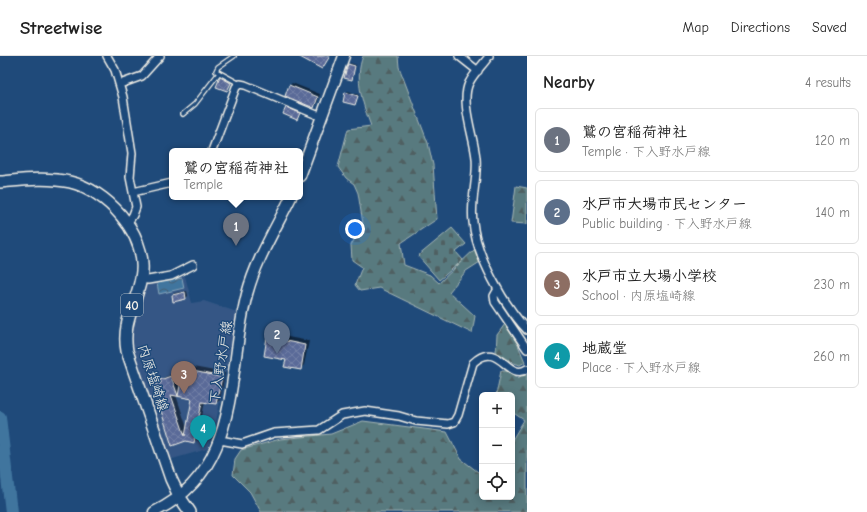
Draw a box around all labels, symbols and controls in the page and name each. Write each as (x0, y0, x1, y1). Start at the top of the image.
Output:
text: Streetwise (20, 17, 102, 39)
text: Map (682, 19, 709, 36)
text: Directions (731, 19, 790, 36)
text: Saved (812, 19, 847, 36)
text: Nearby (543, 73, 594, 92)
text: 4 results (805, 75, 851, 90)
text: 鷲の宮稲荷神社 (582, 123, 687, 141)
text: 1 (554, 133, 560, 148)
text: 120 m (815, 133, 850, 148)
text: Temple · 下入野水戸線 (582, 144, 710, 159)
popup (169, 148, 303, 200)
text: 鷲の宮稲荷神社 (183, 159, 289, 177)
text: Temple (183, 177, 223, 192)
text: 水戸市大場市民センター (582, 195, 747, 213)
text: 2 (554, 205, 560, 220)
text: 140 m (816, 205, 850, 220)
pin: 1 (223, 213, 249, 246)
text: Public building · 下入野水戸線 (582, 216, 752, 231)
your location (345, 219, 365, 239)
text: 水戸市立大場小学校 (582, 267, 717, 285)
text: 3 (554, 277, 560, 292)
text: 230 m (814, 277, 850, 292)
text: School · 内原塩崎線 (582, 288, 695, 303)
road number: 40 (121, 294, 143, 316)
street label: 下入野水戸線 (206, 319, 236, 405)
pin: 2 (264, 321, 290, 354)
text: 地蔵堂 (582, 339, 627, 357)
street label: 内原塩崎線 (134, 342, 172, 414)
text: 4 (554, 349, 560, 364)
text: 260 m (813, 349, 850, 364)
text: Place · 下入野水戸線 (582, 360, 701, 375)
pin: 3 (171, 361, 197, 394)
map controls (479, 392, 515, 500)
button: + (479, 392, 515, 428)
pin: 4 (190, 415, 216, 448)
button: − (479, 428, 515, 464)
button: locate (479, 464, 515, 500)

